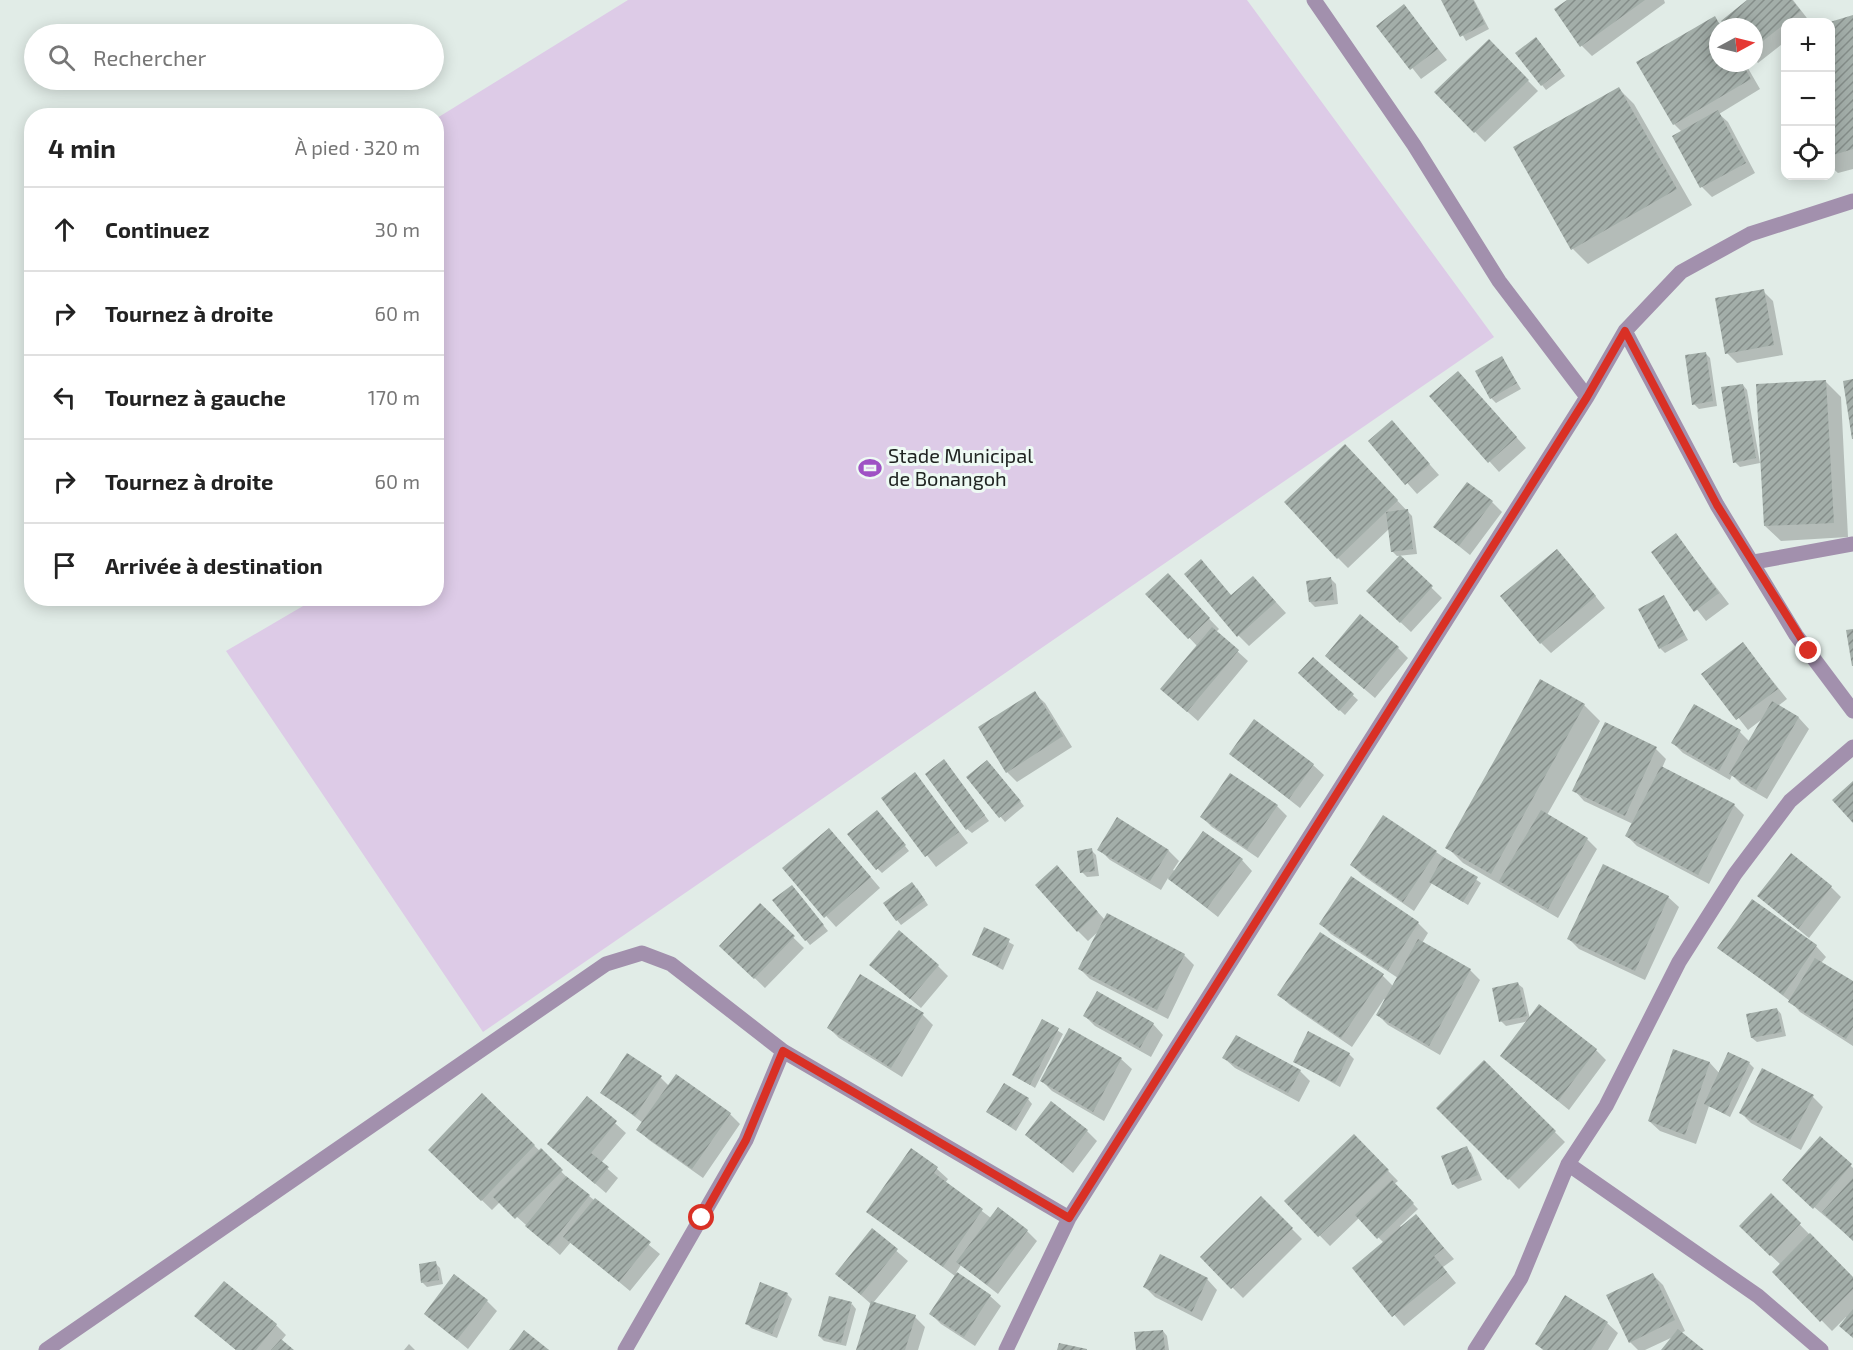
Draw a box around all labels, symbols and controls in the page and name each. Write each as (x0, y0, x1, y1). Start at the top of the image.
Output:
north arrow (1709, 18, 1763, 72)
map controls (1781, 18, 1835, 180)
button: + (1781, 18, 1835, 72)
search box (24, 24, 444, 90)
icon: search (45, 41, 78, 74)
text: Rechercher (93, 44, 206, 70)
button: − (1781, 72, 1835, 126)
button: locate (1781, 126, 1835, 180)
text: 4 min (48, 132, 116, 163)
text: À pied · 320 m (295, 135, 420, 159)
icon: ahead (48, 213, 81, 246)
text: Continuez (105, 216, 209, 242)
text: 30 m (375, 217, 420, 241)
icon: right (48, 297, 81, 330)
text: Tournez à droite (105, 300, 274, 326)
text: 60 m (375, 301, 420, 325)
icon: left (48, 381, 81, 414)
text: Tournez à gauche (105, 384, 286, 410)
text: 170 m (368, 385, 420, 409)
place label: Stade Municipal de Bonangoh (888, 443, 1033, 490)
sports icon: Stade Municipal de Bonangoh (857, 455, 883, 481)
icon: right (48, 465, 81, 498)
text: Tournez à droite (105, 468, 274, 494)
text: 60 m (375, 469, 420, 493)
icon: arrive (48, 549, 81, 582)
text: Arrivée à destination (105, 552, 323, 578)
route end (1795, 637, 1821, 663)
route start (688, 1204, 714, 1230)

